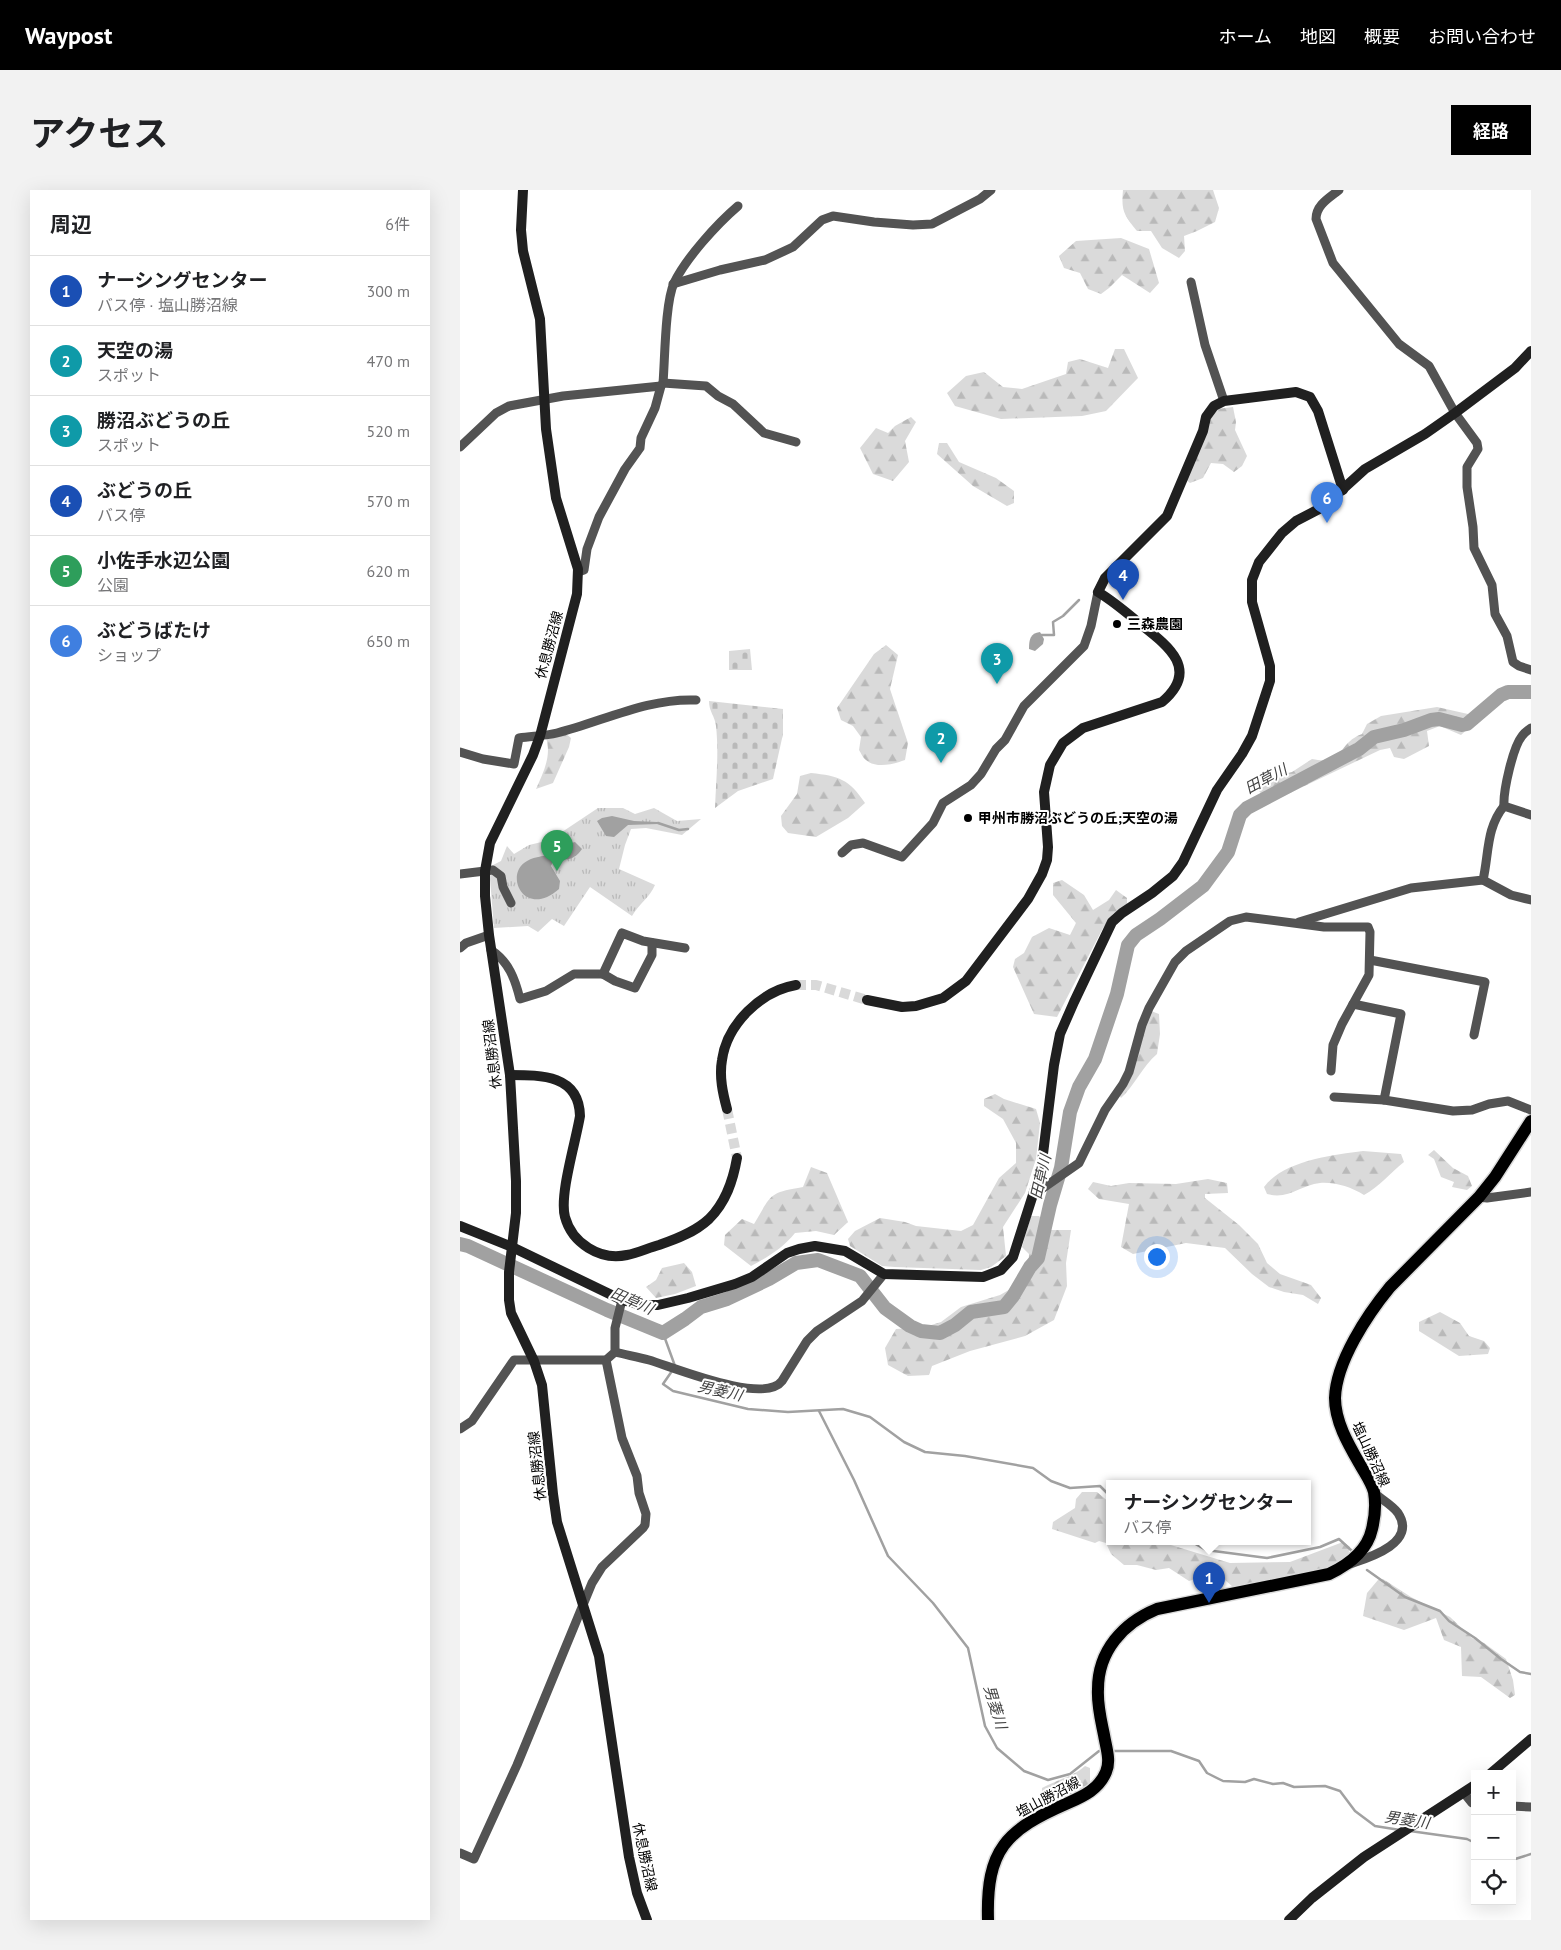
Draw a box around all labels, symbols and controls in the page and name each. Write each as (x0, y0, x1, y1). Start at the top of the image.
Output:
text: Waypost (25, 20, 112, 51)
text: ホーム (1219, 25, 1272, 48)
text: 地図 (1300, 25, 1336, 48)
text: 概要 (1364, 25, 1400, 48)
text: お問い合わせ (1428, 25, 1536, 48)
button: 経路 (1451, 105, 1531, 155)
text: アクセス (30, 110, 168, 156)
text: 周辺 (50, 211, 92, 238)
text: 6件 (385, 214, 410, 234)
text: ナーシングセンター (97, 268, 268, 292)
text: 1 (61, 281, 71, 301)
text: 300 m (367, 281, 410, 301)
text: バス停 · 塩山勝沼線 (97, 295, 238, 315)
text: 天空の湯 (97, 338, 173, 362)
text: 2 (61, 351, 71, 371)
text: 470 m (367, 351, 410, 371)
text: スポット (97, 365, 161, 385)
text: 勝沼ぶどうの丘 (97, 408, 230, 432)
text: 3 (61, 421, 71, 441)
text: 520 m (367, 421, 410, 441)
text: スポット (97, 435, 161, 455)
text: ぶどうの丘 (97, 478, 192, 502)
pin: 6 (1311, 482, 1343, 523)
text: 4 (61, 491, 71, 511)
text: 570 m (367, 491, 410, 511)
text: バス停 (97, 505, 145, 525)
text: 小佐手水辺公園 (97, 548, 230, 572)
pin: 4 (1107, 559, 1139, 600)
text: 5 (61, 561, 71, 581)
text: 620 m (367, 561, 410, 581)
text: 公園 (97, 575, 129, 595)
street label: 休息勝沼線 (531, 609, 567, 681)
place label: 三森農園 (1127, 615, 1183, 633)
text: ぶどうばたけ (97, 618, 211, 642)
marker: 三森農園 (1111, 618, 1123, 630)
text: 6 (61, 631, 71, 651)
text: 650 m (367, 631, 410, 651)
pin: 3 (981, 643, 1013, 684)
text: ショップ (97, 645, 161, 665)
pin: 2 (925, 722, 957, 763)
water label: 田草川 (1241, 759, 1292, 798)
place label: 甲州市勝沼ぶどうの丘;天空の湯 (978, 809, 1178, 827)
marker: 甲州市勝沼ぶどうの丘;天空の湯 (962, 812, 974, 824)
pin: 5 (541, 830, 573, 871)
street label: 休息勝沼線 (479, 1018, 505, 1090)
water label: 田草川 (1026, 1151, 1055, 1201)
your location (1144, 1244, 1170, 1270)
water label: 田草川 (608, 1283, 658, 1319)
water label: 男菱川 (696, 1376, 746, 1405)
street label: 塩山勝沼線 (1348, 1418, 1394, 1490)
street label: 休息勝沼線 (524, 1430, 550, 1502)
popup (1106, 1480, 1311, 1545)
text: ナーシングセンター (1123, 1490, 1294, 1514)
text: バス停 (1123, 1517, 1171, 1537)
pin: 1 (1193, 1562, 1225, 1603)
water label: 男菱川 (980, 1683, 1012, 1733)
map controls (1471, 1770, 1516, 1905)
button: + (1471, 1770, 1516, 1815)
street label: 塩山勝沼線 (1013, 1773, 1083, 1821)
water label: 男菱川 (1383, 1807, 1433, 1833)
button: − (1471, 1815, 1516, 1860)
street label: 休息勝沼線 (629, 1821, 661, 1893)
button: locate (1471, 1860, 1516, 1905)

